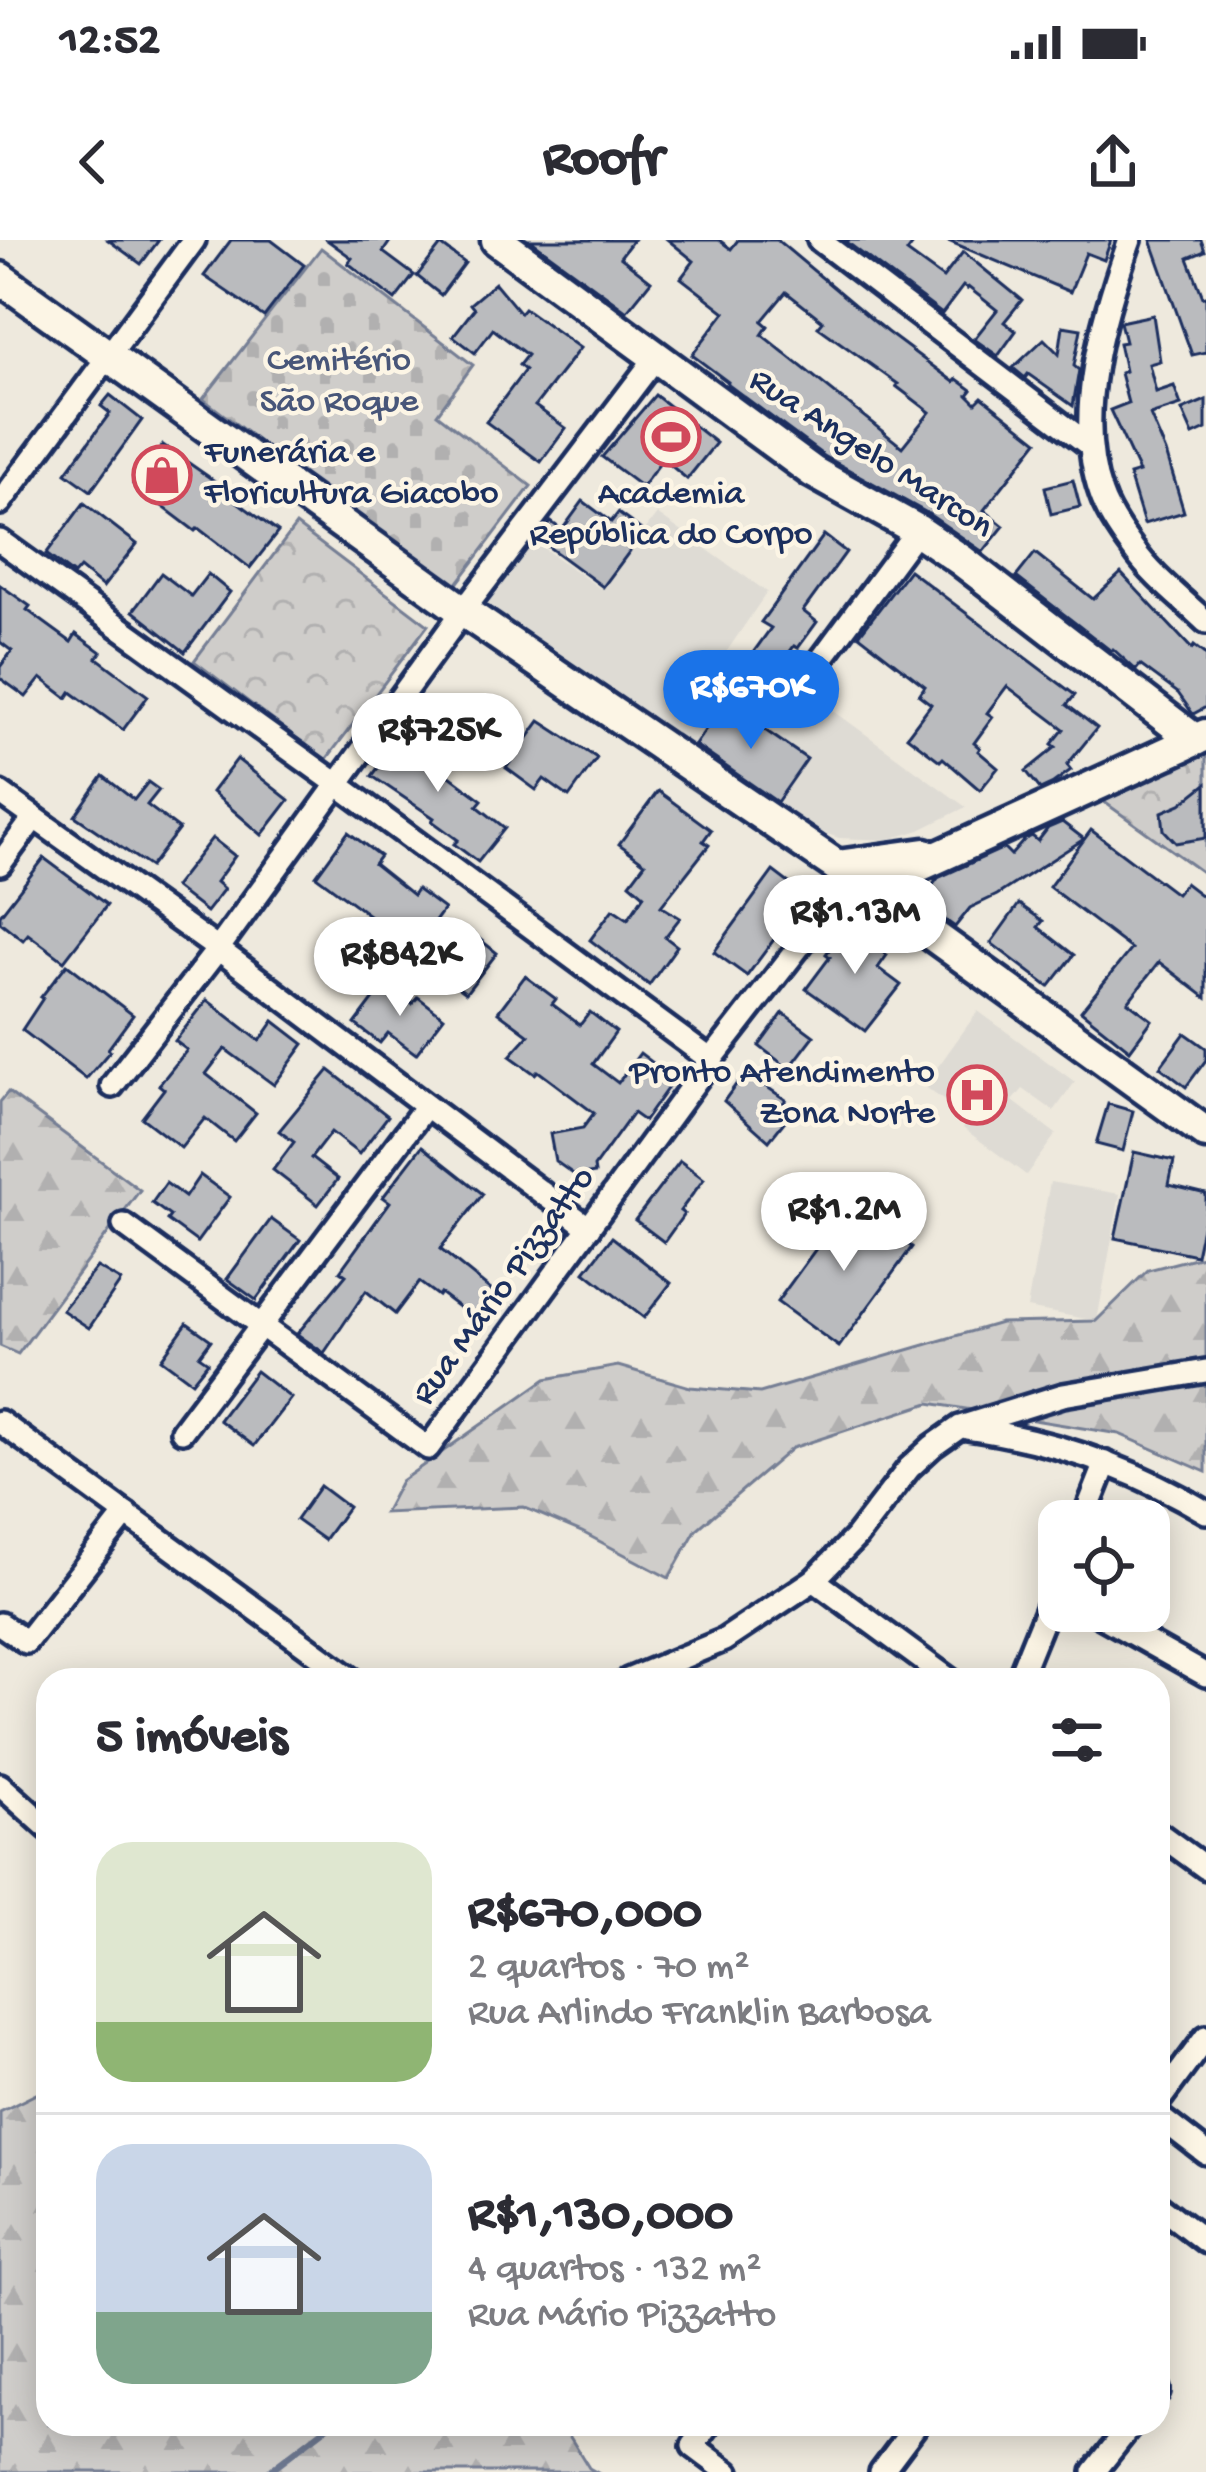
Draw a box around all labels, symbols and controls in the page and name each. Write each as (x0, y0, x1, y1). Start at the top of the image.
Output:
text: 12:52 (60, 16, 160, 69)
icon: back (60, 129, 126, 195)
icon: share (1080, 129, 1146, 195)
text: Roofr (543, 130, 663, 194)
park label: Cemitério São Roque (260, 341, 419, 425)
street label: Rua Angelo Marcon (740, 360, 1000, 550)
sports icon: Academia República do Corpo (640, 406, 702, 468)
place label: Funerária e Floricultura Giacobo (203, 433, 499, 517)
shop icon: Funerária e Floricultura Giacobo (131, 444, 193, 506)
place label: Academia República do Corpo (529, 474, 813, 558)
pin: R$670K (653, 650, 849, 752)
text: R$670K (690, 666, 812, 712)
pin: R$725K (340, 693, 536, 795)
text: R$725K (378, 709, 498, 755)
pin: R$1.13M (744, 875, 966, 977)
text: R$1.13M (791, 891, 920, 937)
pin: R$842K (302, 917, 498, 1019)
text: R$842K (341, 933, 459, 979)
place label: Pronto Atendimento Zona Norte (629, 1053, 935, 1137)
hospital icon: Pronto Atendimento Zona Norte (946, 1064, 1008, 1126)
street label: Rua Mário Pizzatto (404, 1159, 606, 1415)
pin: R$1.2M (746, 1172, 942, 1274)
text: R$1.2M (788, 1188, 900, 1234)
map controls (1038, 1500, 1170, 1632)
button: locate (1038, 1500, 1170, 1632)
icon: filters (1044, 1707, 1110, 1773)
text: 5 imóveis (96, 1710, 287, 1770)
text: R$670,000 (468, 1886, 702, 1946)
icon: home (192, 1890, 336, 2034)
text: 2 quartos · 70 m² (468, 1946, 749, 1992)
text: Rua Arlindo Franklin Barbosa (468, 1992, 931, 2038)
text: R$1,130,000 (468, 2188, 733, 2248)
icon: home (192, 2192, 336, 2336)
text: 4 quartos · 132 m² (468, 2248, 762, 2294)
text: Rua Mário Pizzatto (468, 2294, 776, 2340)

